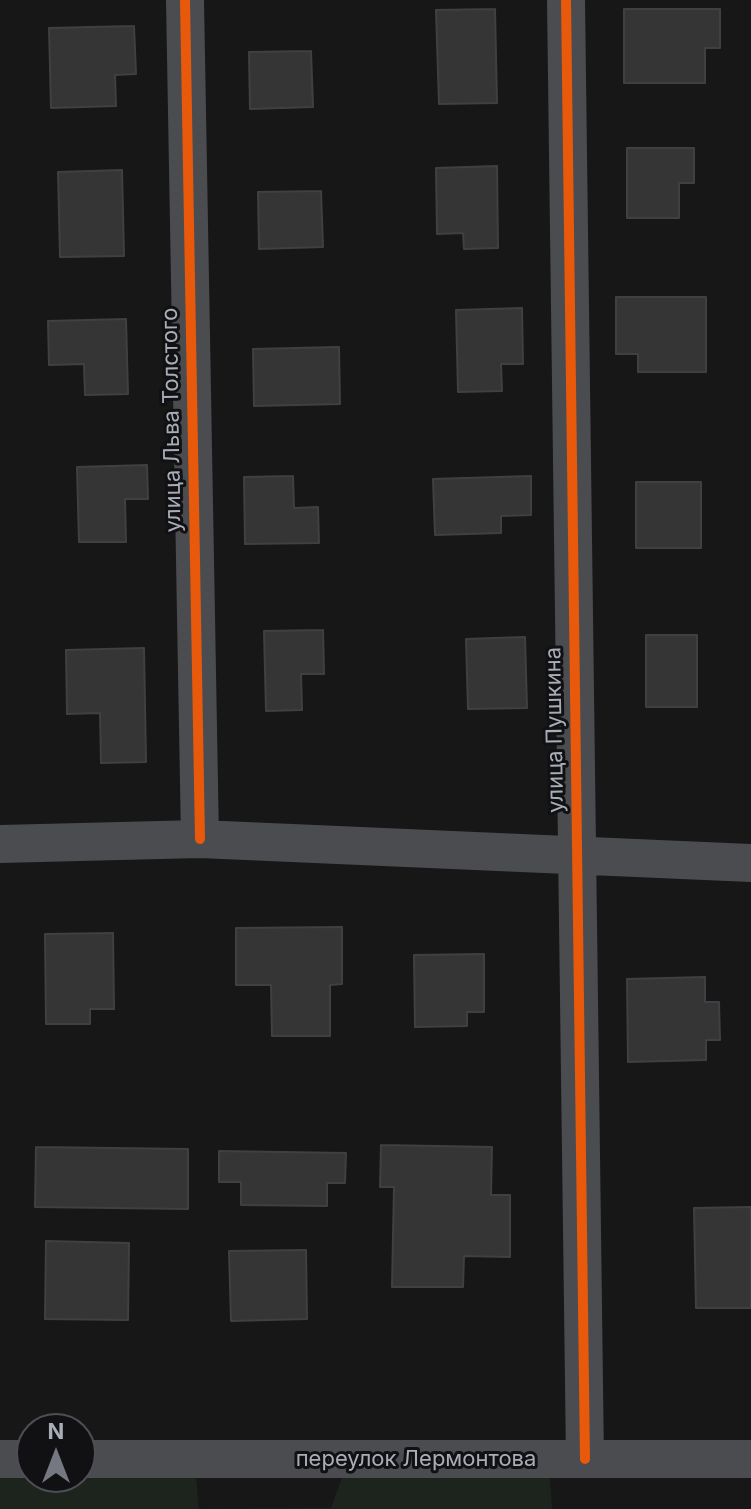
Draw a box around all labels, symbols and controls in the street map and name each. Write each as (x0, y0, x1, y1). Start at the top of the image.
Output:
street label: улица Льва Толстого (157, 307, 187, 533)
street label: улица Пушкина (540, 647, 570, 813)
north arrow (16, 1413, 96, 1493)
text: N (48, 1418, 64, 1444)
street label: переулок Лермонтова (296, 1446, 536, 1472)

